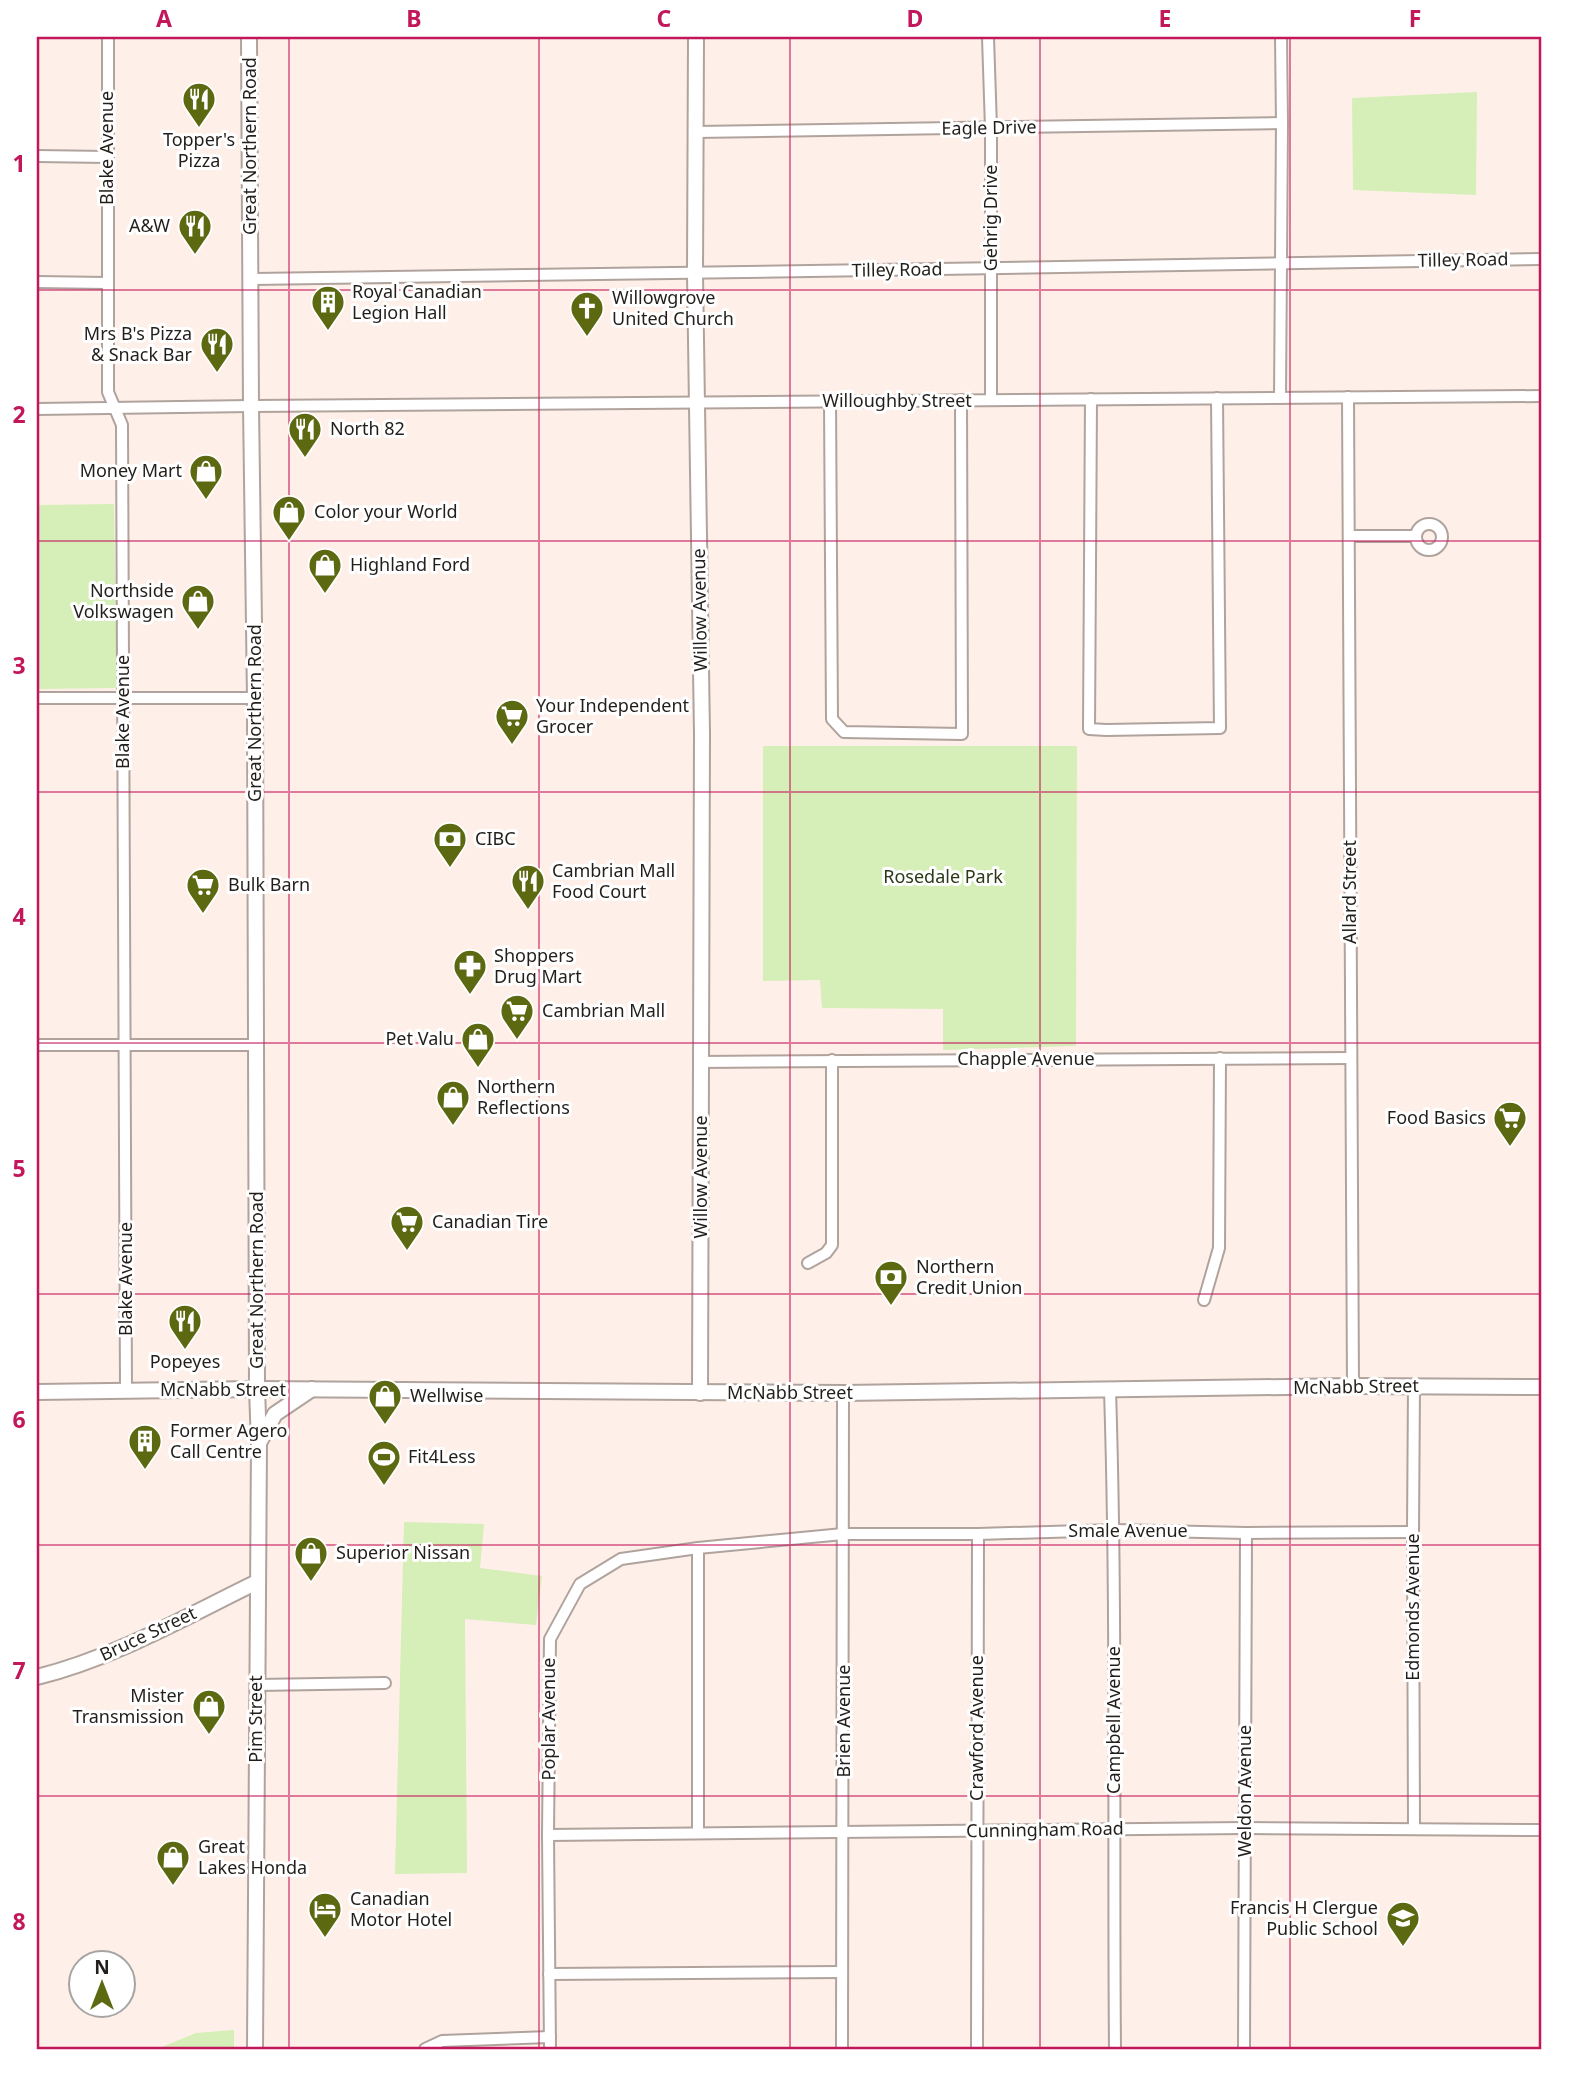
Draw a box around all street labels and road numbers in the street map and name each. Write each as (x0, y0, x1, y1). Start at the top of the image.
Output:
street label: Great Northern Road (237, 57, 261, 235)
street label: Blake Avenue (94, 91, 118, 205)
street label: Eagle Drive (941, 114, 1037, 140)
street label: Gehrig Drive (978, 165, 1002, 271)
street label: Tilley Road (1417, 246, 1509, 272)
street label: Tilley Road (851, 256, 943, 282)
street label: Willoughby Street (822, 388, 972, 412)
street label: Willow Avenue (686, 548, 712, 672)
street label: Great Northern Road (242, 624, 266, 802)
street label: Blake Avenue (110, 655, 134, 769)
street label: Allard Street (1337, 840, 1361, 944)
street label: Chapple Avenue (957, 1046, 1095, 1070)
street label: Willow Avenue (688, 1115, 712, 1239)
street label: Great Northern Road (244, 1191, 268, 1369)
street label: Blake Avenue (113, 1222, 137, 1336)
street label: McNabb Street (1293, 1373, 1420, 1399)
street label: McNabb Street (160, 1377, 286, 1401)
street label: McNabb Street (727, 1380, 853, 1404)
street label: Smale Avenue (1068, 1518, 1188, 1542)
street label: Edmonds Avenue (1400, 1533, 1424, 1681)
street label: Bruce Street (95, 1600, 200, 1666)
street label: Campbell Avenue (1101, 1646, 1125, 1794)
street label: Crawford Avenue (964, 1655, 988, 1801)
street label: Poplar Avenue (536, 1658, 560, 1780)
street label: Brien Avenue (831, 1665, 855, 1777)
street label: Pim Street (243, 1675, 267, 1763)
street label: Weldon Avenue (1232, 1725, 1256, 1857)
street label: Cunningham Road (966, 1816, 1124, 1842)

